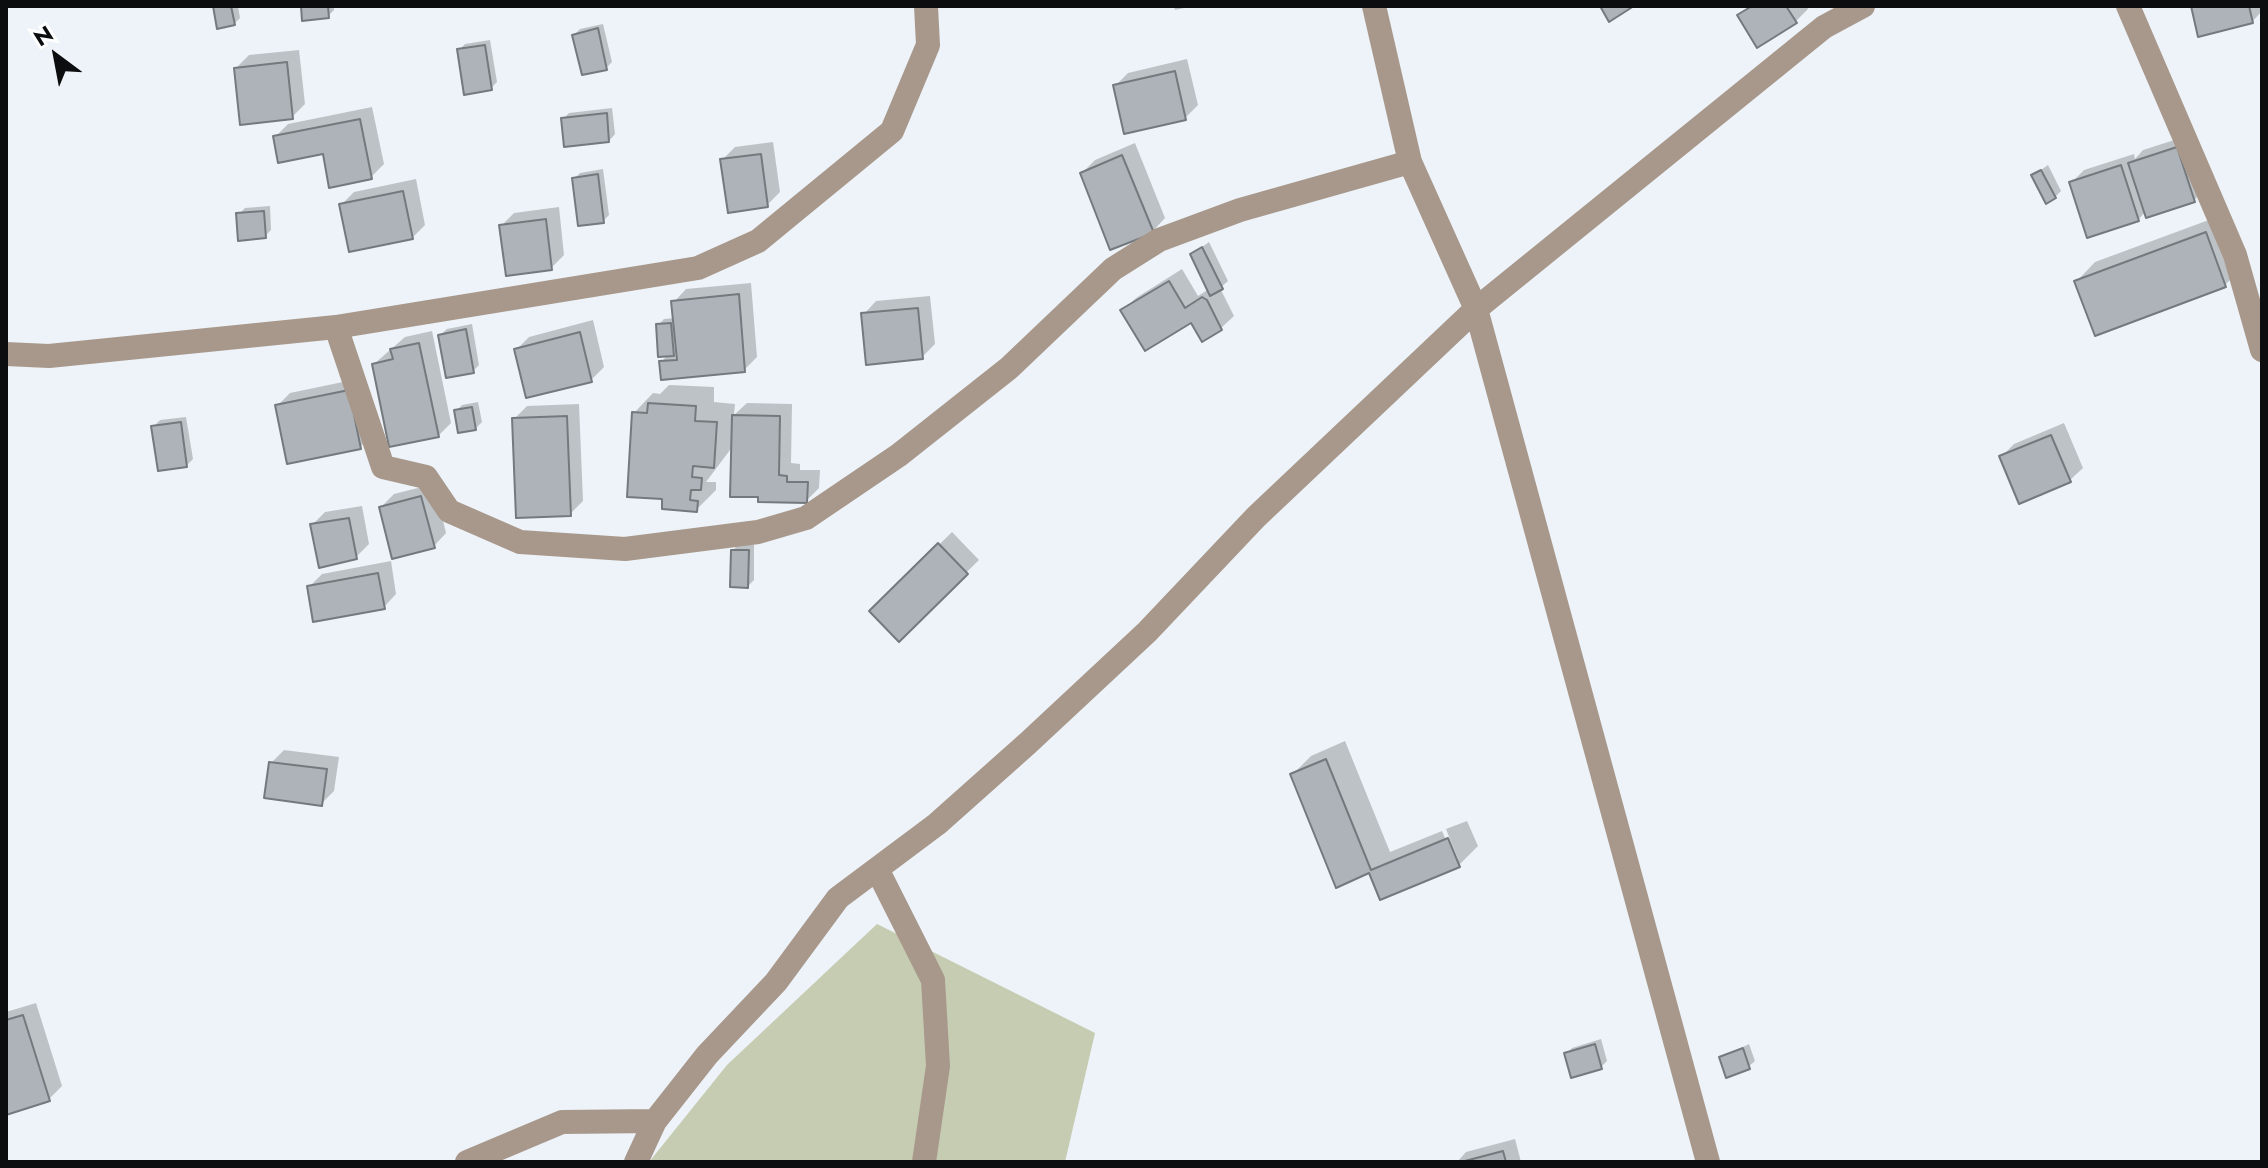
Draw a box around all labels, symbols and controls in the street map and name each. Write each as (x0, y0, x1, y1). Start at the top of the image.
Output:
north arrow (16, 16, 96, 96)
text: N (27, 17, 59, 54)

